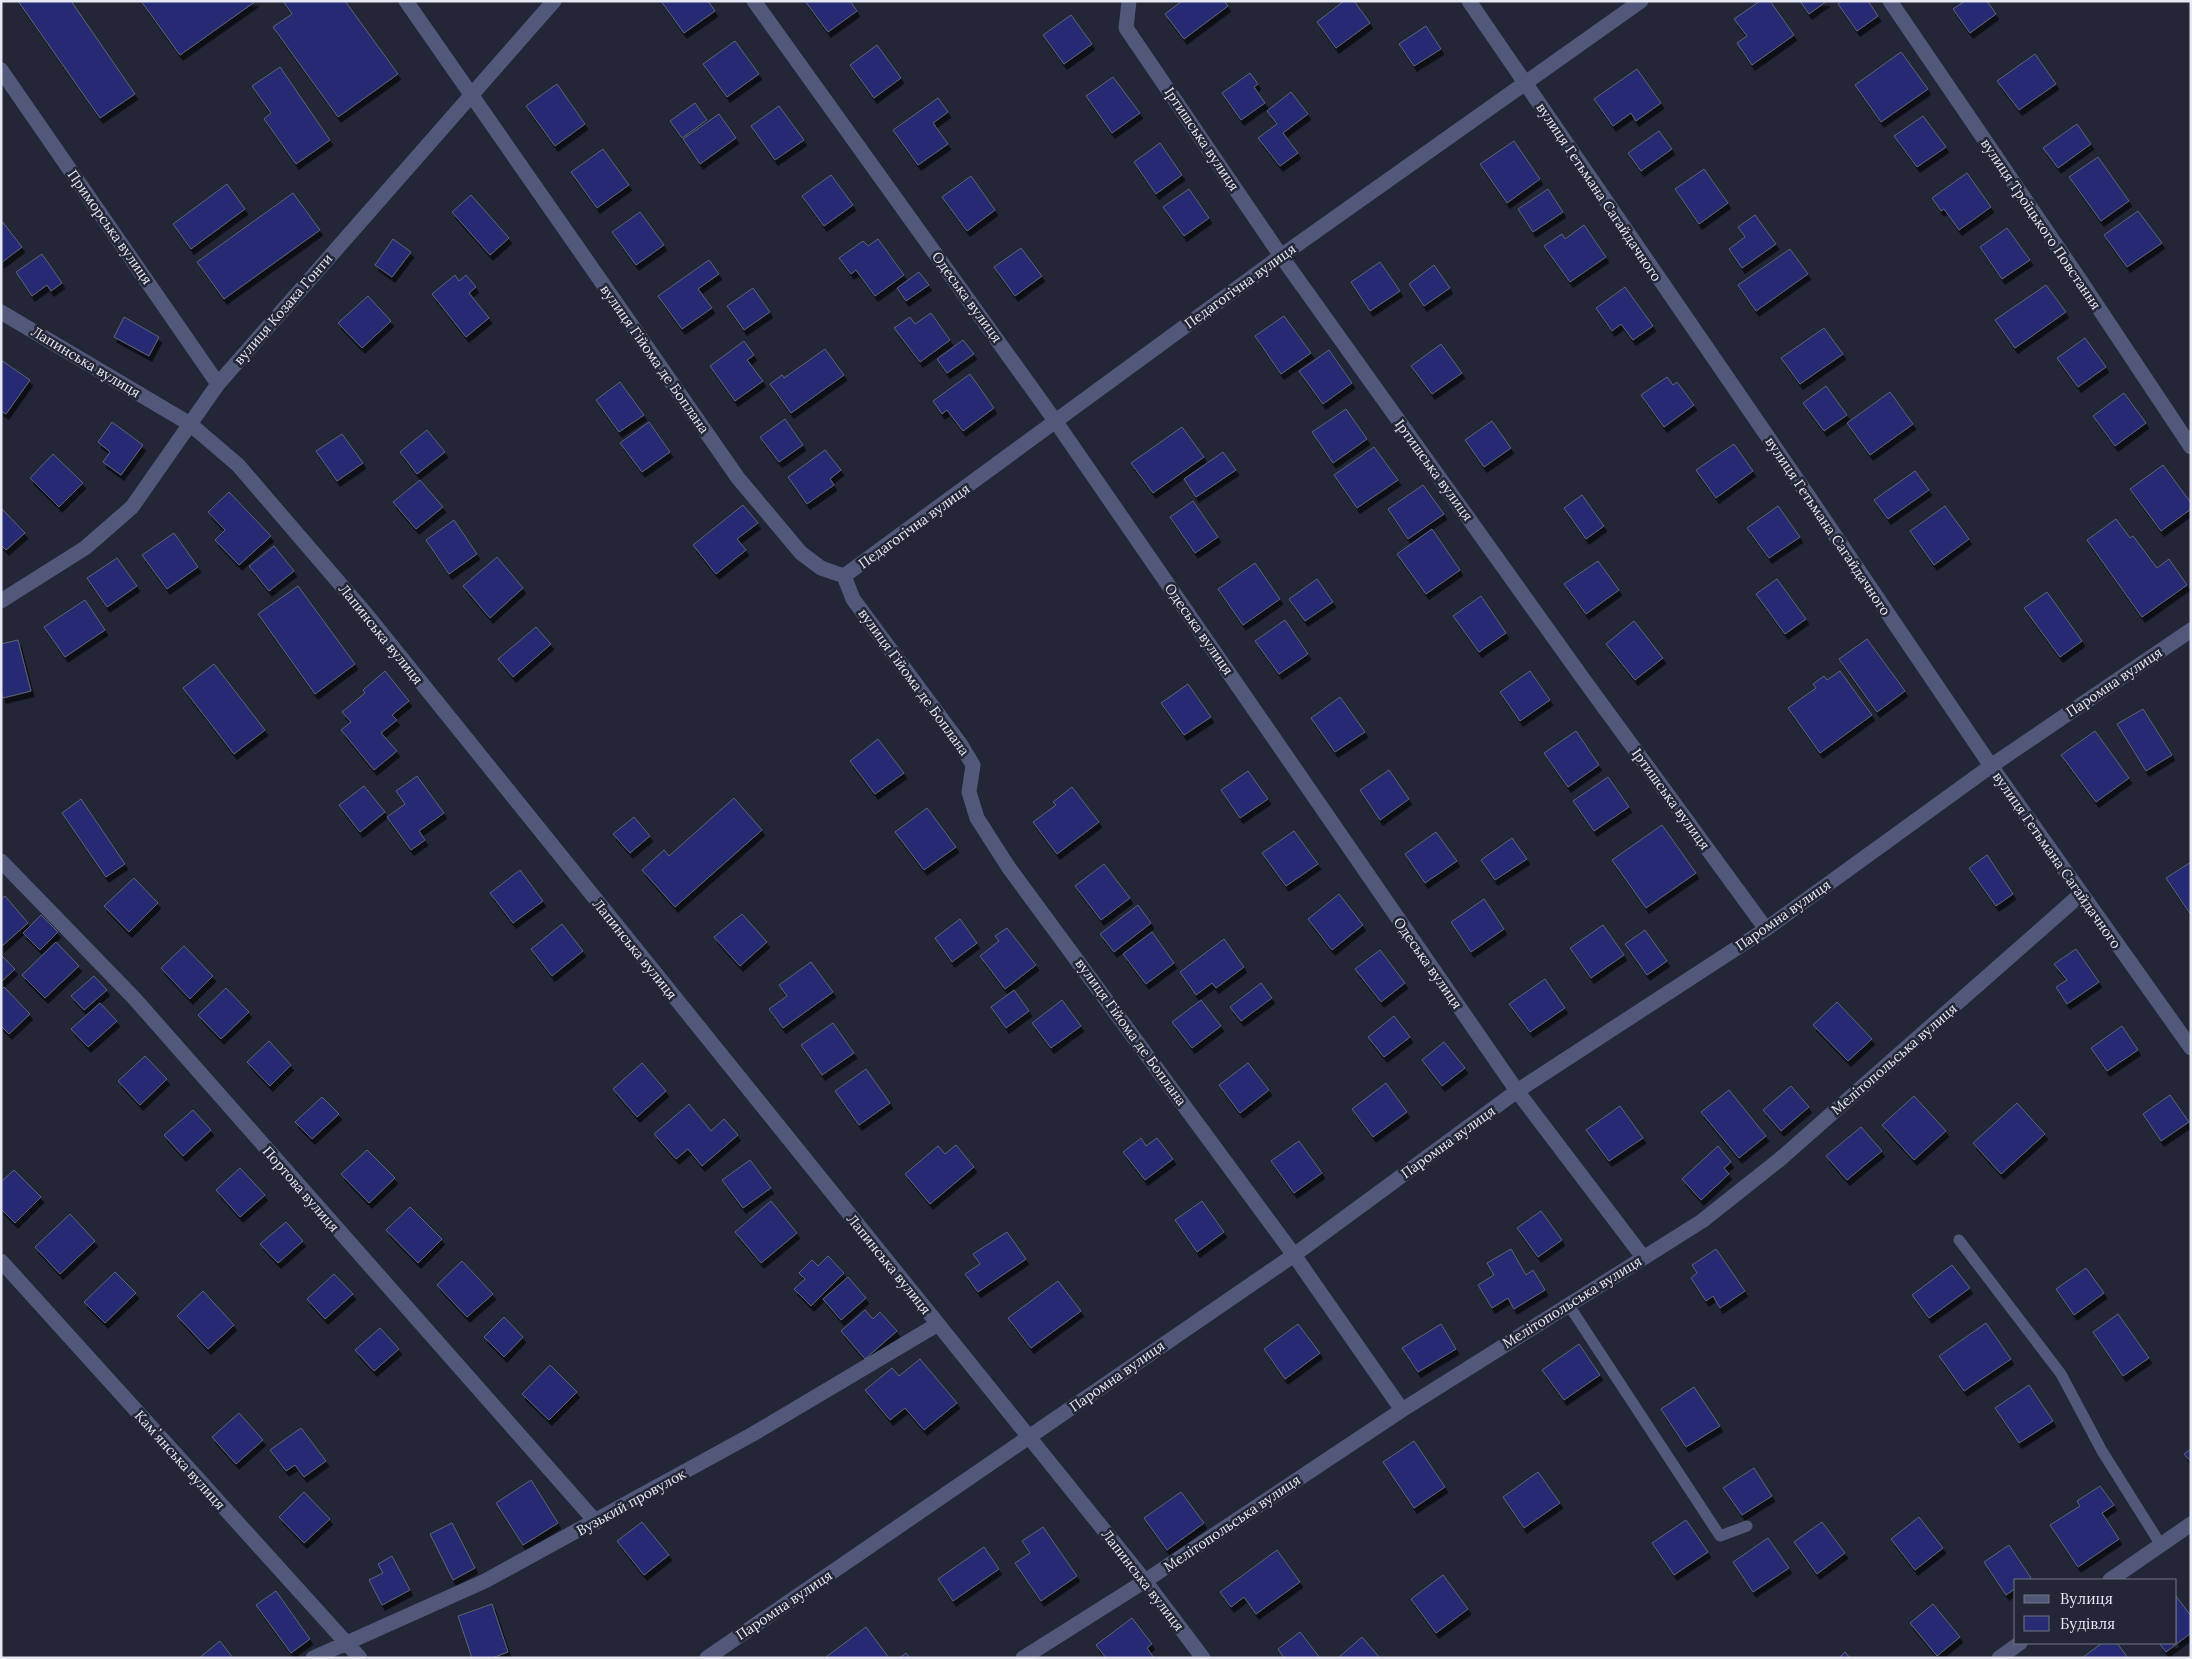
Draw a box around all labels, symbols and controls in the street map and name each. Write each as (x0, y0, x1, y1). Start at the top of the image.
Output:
street label: Іртишська вулиця (1161, 84, 1243, 194)
street label: вулиця Гетьмана Сагайдачного (1532, 99, 1666, 285)
street label: вулиця Троїцького Повстання (1977, 135, 2105, 313)
street label: Приморська вулиця (64, 166, 156, 288)
street label: Педагогічна вулиця (1181, 240, 1299, 332)
street label: Одеська вулиця (928, 248, 1006, 346)
street label: вулиця Козака Гонти (230, 250, 336, 368)
street label: вулиця Гійома де Боплана (597, 281, 713, 437)
street label: Лапинська вулиця (28, 322, 144, 402)
street label: Іртишська вулиця (1391, 416, 1477, 524)
street label: вулиця Гетьмана Сагайдачного (1761, 433, 1895, 619)
street label: Педагогічна вулиця (855, 480, 973, 572)
street label: Лапинська вулиця (335, 580, 427, 688)
street label: Одеська вулиця (1161, 580, 1237, 678)
street label: вулиця Гійома де Боплана (854, 605, 974, 759)
street label: Паромна вулиця (2062, 643, 2166, 721)
street label: Іртишська вулиця (1628, 745, 1714, 853)
street label: вулиця Гетьмана Сагайдачного (1989, 768, 2125, 952)
street label: Паромна вулиця (1732, 875, 1834, 955)
street label: Лапинська вулиця (589, 895, 681, 1003)
street label: Одеська вулиця (1390, 914, 1466, 1012)
street label: вулиця Гійома де Боплана (1071, 955, 1191, 1109)
street label: Мелітопольська вулиця (1827, 999, 1961, 1119)
street label: Паромна вулиця (1397, 1102, 1499, 1182)
street label: Портова вулиця (259, 1142, 343, 1236)
street label: Лапинська вулиця (843, 1210, 935, 1318)
street label: Мелітопольська вулиця (1499, 1252, 1645, 1352)
street label: Паромна вулиця (1066, 1336, 1168, 1416)
street label: Камʼянська вулиця (131, 1407, 229, 1513)
street label: Вузький провулок (573, 1464, 689, 1540)
street label: Мелітопольська вулиця (1160, 1471, 1304, 1575)
street label: Лапинська вулиця (1098, 1526, 1188, 1634)
street label: Паромна вулиця (732, 1566, 836, 1644)
legend (2014, 1579, 2177, 1644)
text: Вулиця (2060, 1589, 2113, 1608)
text: Будівля (2060, 1614, 2115, 1633)

